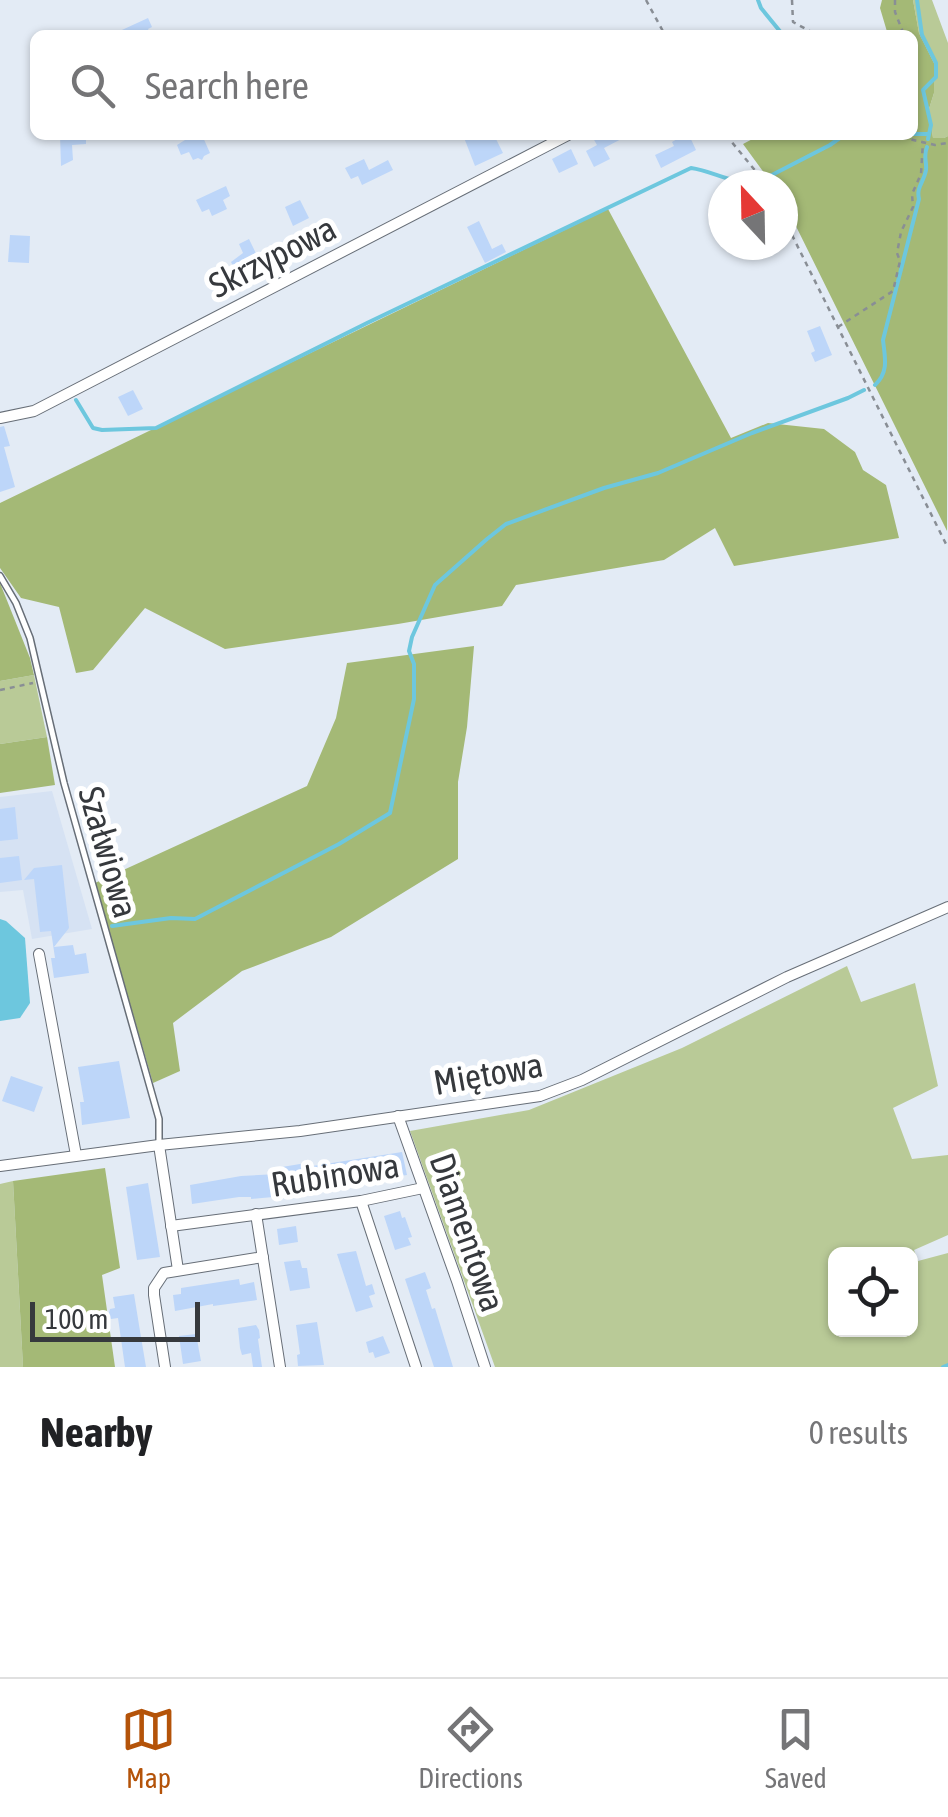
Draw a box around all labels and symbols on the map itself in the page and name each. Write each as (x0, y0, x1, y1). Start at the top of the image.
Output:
north arrow (708, 170, 798, 260)
street label: Skrzypowa (202, 207, 342, 305)
street label: Szałwiowa (71, 782, 147, 922)
street label: Miętowa (430, 1044, 546, 1102)
street label: Rubinowa (268, 1144, 402, 1204)
street label: Diamentowa (422, 1148, 514, 1316)
scale bar (30, 1297, 200, 1342)

